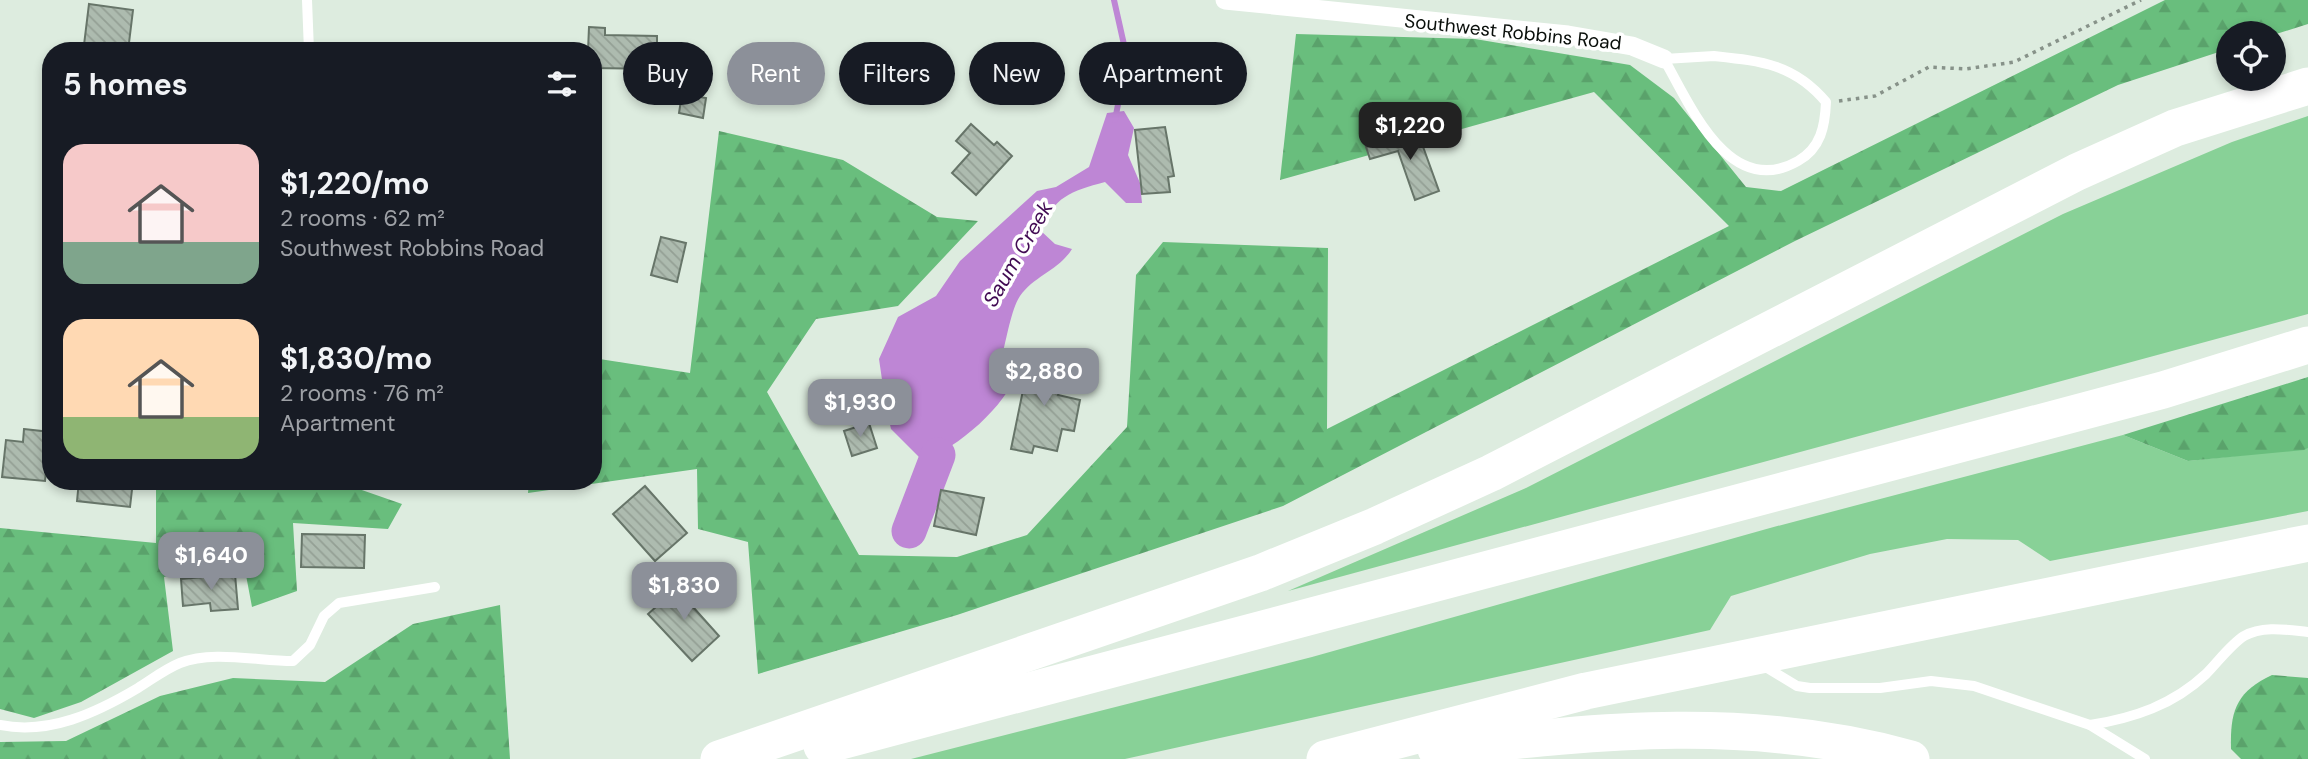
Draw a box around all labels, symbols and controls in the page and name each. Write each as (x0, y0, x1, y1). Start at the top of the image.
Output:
street label: Southwest Robbins Road (1403, 8, 1623, 56)
map controls (2216, 21, 2286, 91)
button: locate (2216, 21, 2286, 91)
chip: Buy (623, 42, 713, 105)
chip: Rent (727, 42, 825, 105)
chip: Filters (839, 42, 955, 105)
chip: New (969, 42, 1065, 105)
chip: Apartment (1079, 42, 1247, 105)
text: 5 homes (63, 65, 188, 104)
icon: filters (543, 65, 581, 103)
pin: $1,220 (1353, 102, 1467, 162)
text: $1,220 (1375, 110, 1445, 140)
text: $1,220/mo (280, 164, 430, 203)
icon: home (119, 172, 203, 256)
water label: Saum Creek (976, 196, 1060, 312)
text: 2 rooms · 62 m² (280, 203, 445, 233)
text: Southwest Robbins Road (280, 233, 544, 263)
text: $1,830/mo (280, 339, 432, 378)
icon: home (119, 347, 203, 431)
pin: $2,880 (987, 348, 1101, 408)
text: $2,880 (1005, 356, 1083, 386)
text: 2 rooms · 76 m² (280, 378, 444, 408)
pin: $1,930 (803, 380, 917, 439)
text: $1,930 (824, 387, 896, 417)
text: Apartment (280, 408, 395, 438)
pin: $1,640 (154, 532, 268, 592)
text: $1,640 (174, 540, 248, 570)
pin: $1,830 (627, 562, 741, 622)
text: $1,830 (648, 570, 720, 600)

